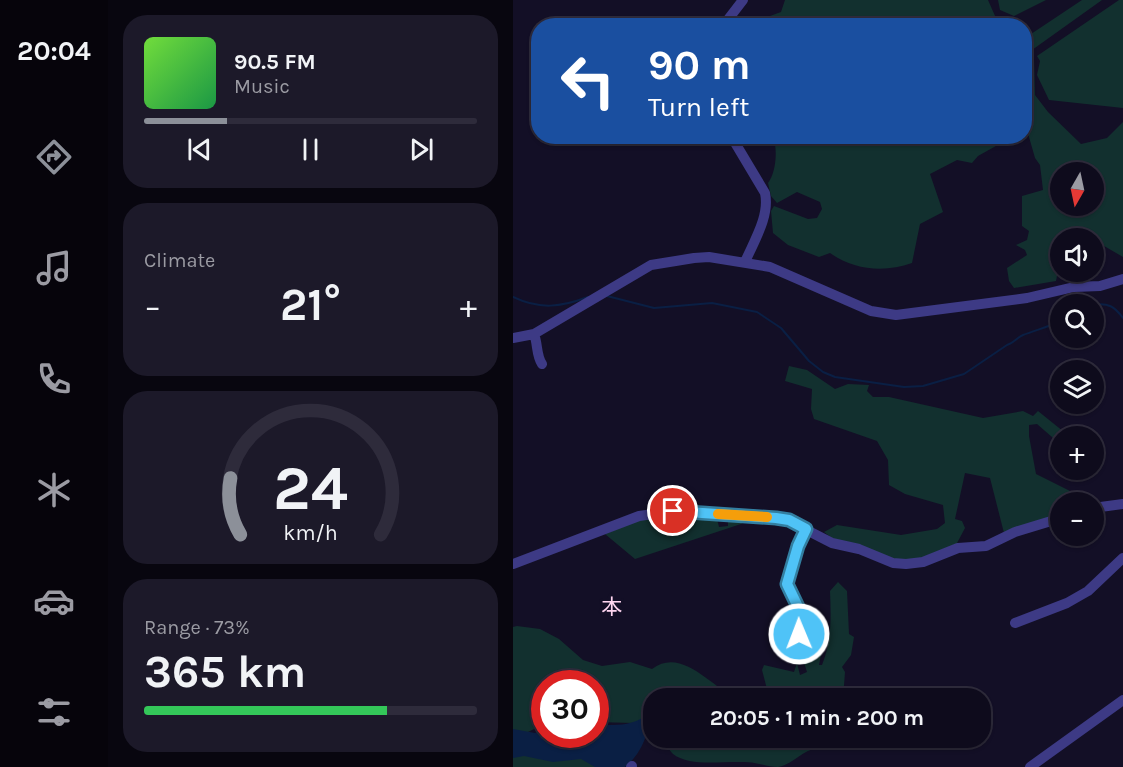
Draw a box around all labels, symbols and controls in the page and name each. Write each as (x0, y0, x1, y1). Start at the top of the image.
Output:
text: 20:04 (17, 35, 91, 67)
text: 90 m (648, 40, 751, 90)
icon: left (549, 42, 627, 120)
text: 90.5 FM (234, 49, 316, 75)
text: Music (234, 75, 290, 98)
text: Turn left (648, 91, 749, 123)
icon: previous (183, 133, 216, 166)
icon: pause (294, 133, 327, 166)
icon: next (405, 133, 438, 166)
icon: directions (33, 136, 75, 178)
north arrow (1050, 162, 1104, 216)
map controls (1050, 162, 1104, 546)
button: sound (1050, 228, 1104, 282)
icon: music (33, 247, 75, 289)
text: Climate (144, 249, 215, 272)
text: 21° (280, 279, 341, 331)
text: − (144, 287, 161, 325)
text: + (460, 287, 477, 325)
button: search (1050, 294, 1104, 348)
icon: phone (33, 358, 75, 400)
button: layers (1050, 360, 1104, 414)
button: + (1050, 426, 1104, 480)
text: 24 (273, 452, 348, 525)
icon: climate (33, 469, 75, 511)
pin (647, 485, 698, 536)
button: − (1050, 492, 1104, 546)
icon: arrive (656, 494, 689, 527)
text: km/h (283, 520, 338, 545)
icon: car (33, 580, 75, 622)
district label: 本 (602, 595, 623, 619)
position arrow (767, 602, 831, 666)
text: Range · 73% (144, 616, 250, 639)
text: 365 km (144, 646, 306, 698)
speed limit sign: 30 (531, 670, 609, 748)
icon: filters (33, 691, 75, 733)
text: 20:05 · 1 min · 200 m (710, 705, 924, 731)

